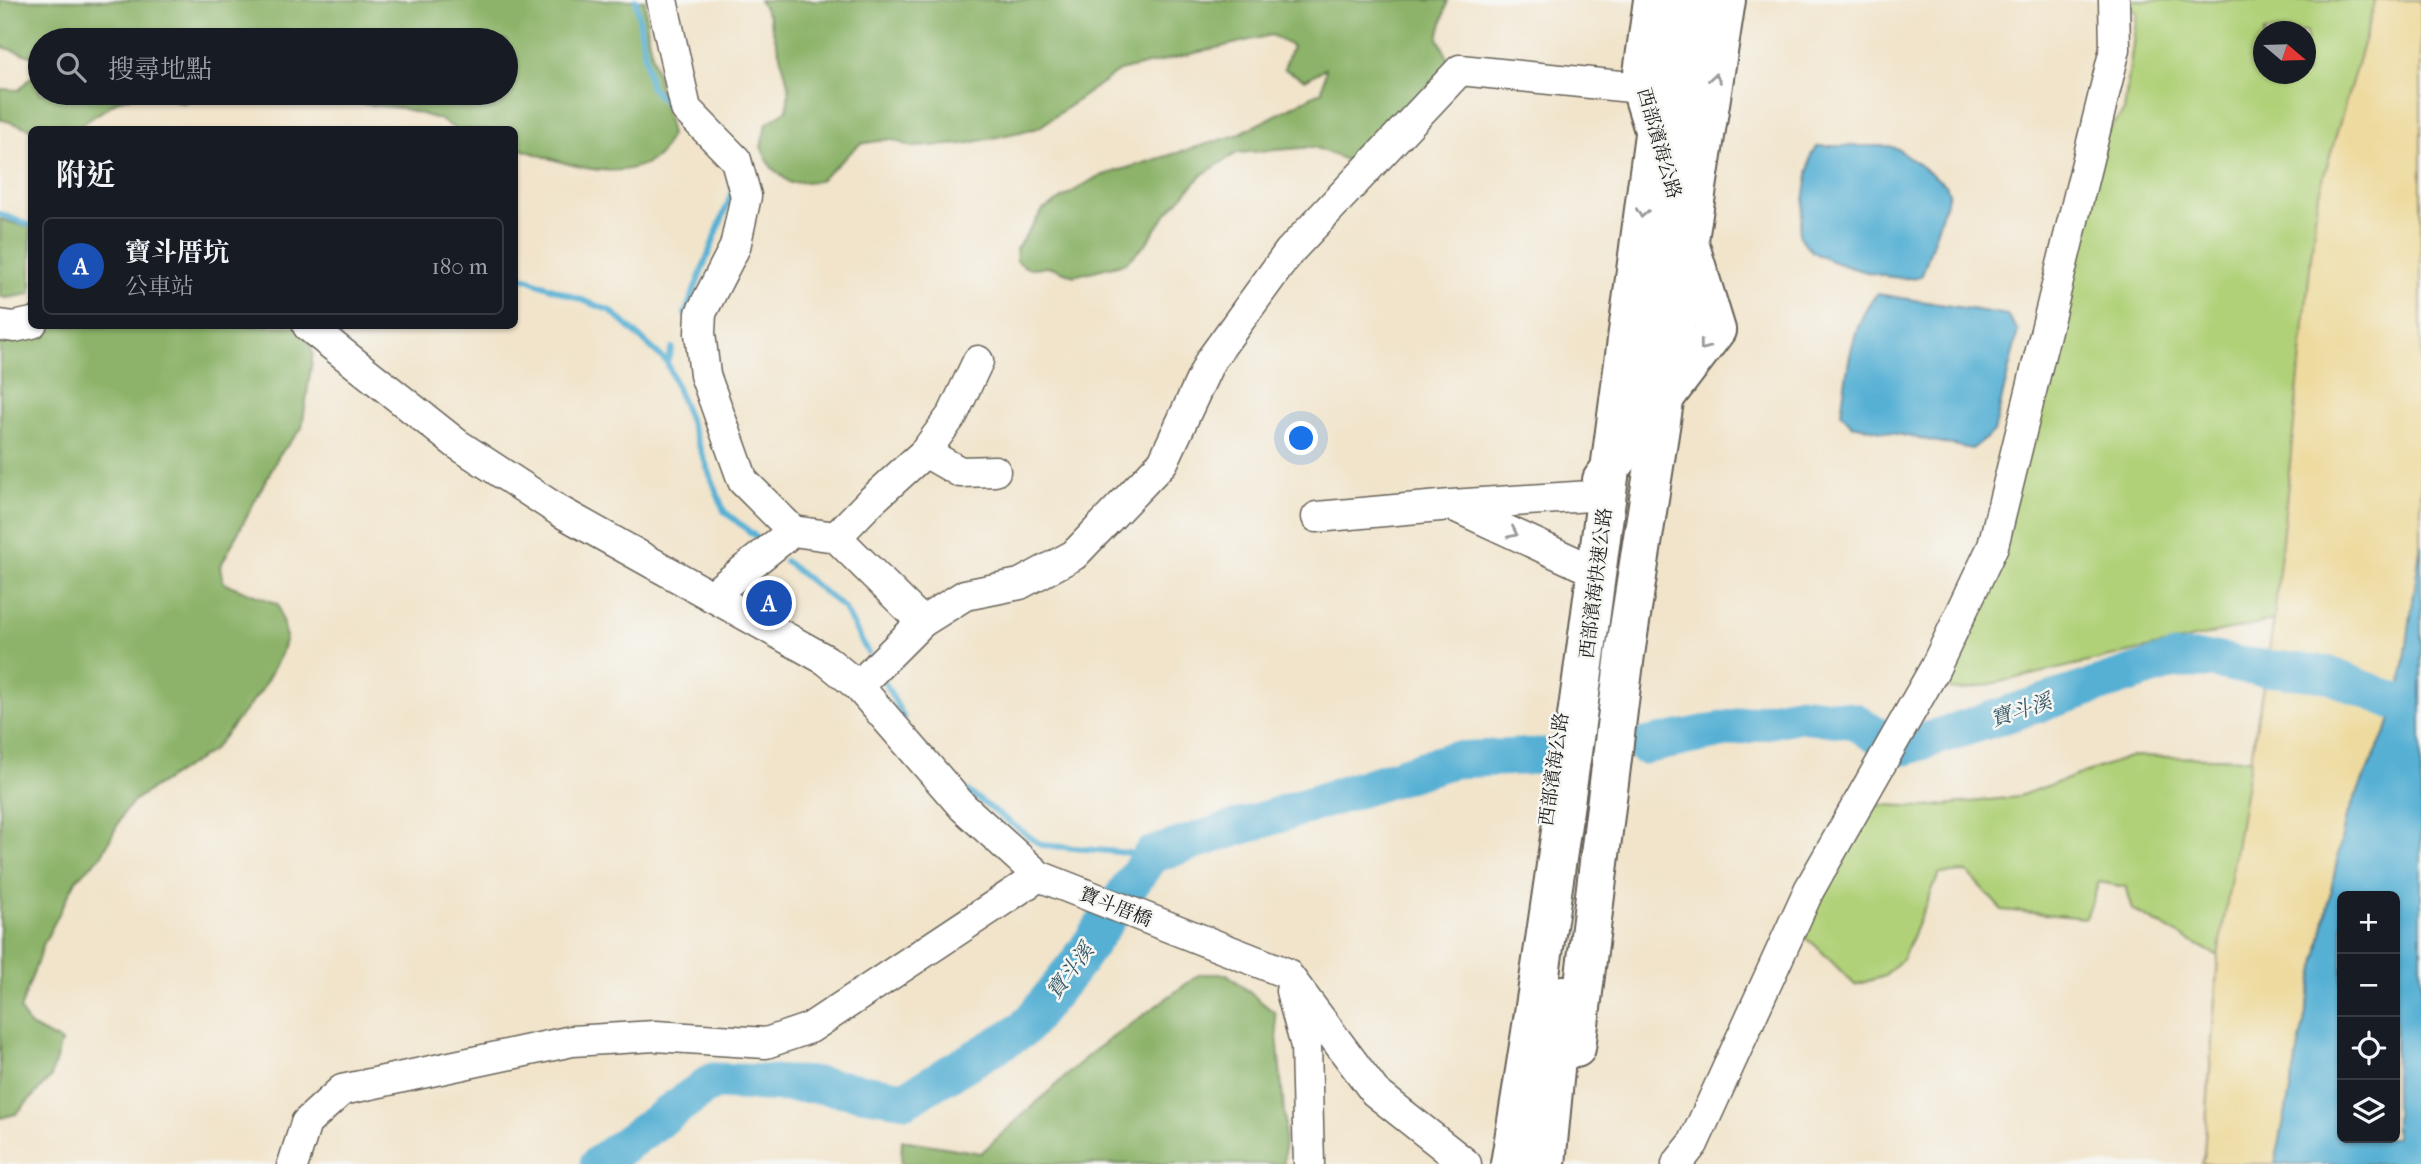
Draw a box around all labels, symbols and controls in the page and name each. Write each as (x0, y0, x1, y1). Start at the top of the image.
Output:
north arrow (2253, 21, 2316, 84)
search box (28, 28, 518, 105)
icon: search (52, 48, 90, 86)
text: 搜尋地點 (108, 54, 212, 85)
one-way arrow (1707, 72, 1722, 84)
street label: 西部濱海公路 (1633, 85, 1685, 201)
text: 附近 (56, 158, 116, 193)
one-way arrow (1635, 207, 1650, 219)
text: 寶斗厝坑 (125, 237, 229, 268)
text: A (74, 253, 88, 280)
text: 180 m (431, 253, 488, 280)
text: 公車站 (125, 273, 194, 300)
one-way arrow (1700, 338, 1712, 351)
your location (1284, 421, 1318, 455)
street label: 西部濱海快速公路 (1576, 506, 1616, 660)
one-way arrow (1506, 525, 1518, 539)
pin: A (746, 577, 792, 629)
water label: 寶斗溪 (1987, 688, 2057, 731)
street label: 西部濱海公路 (1535, 711, 1573, 827)
street label: 寶斗厝橋 (1076, 882, 1155, 931)
map controls (2337, 891, 2400, 1143)
button: + (2337, 891, 2400, 954)
water label: 寶斗溪 (1041, 937, 1100, 1003)
button: − (2337, 954, 2400, 1017)
button: locate (2337, 1017, 2400, 1080)
button: layers (2337, 1080, 2400, 1143)

